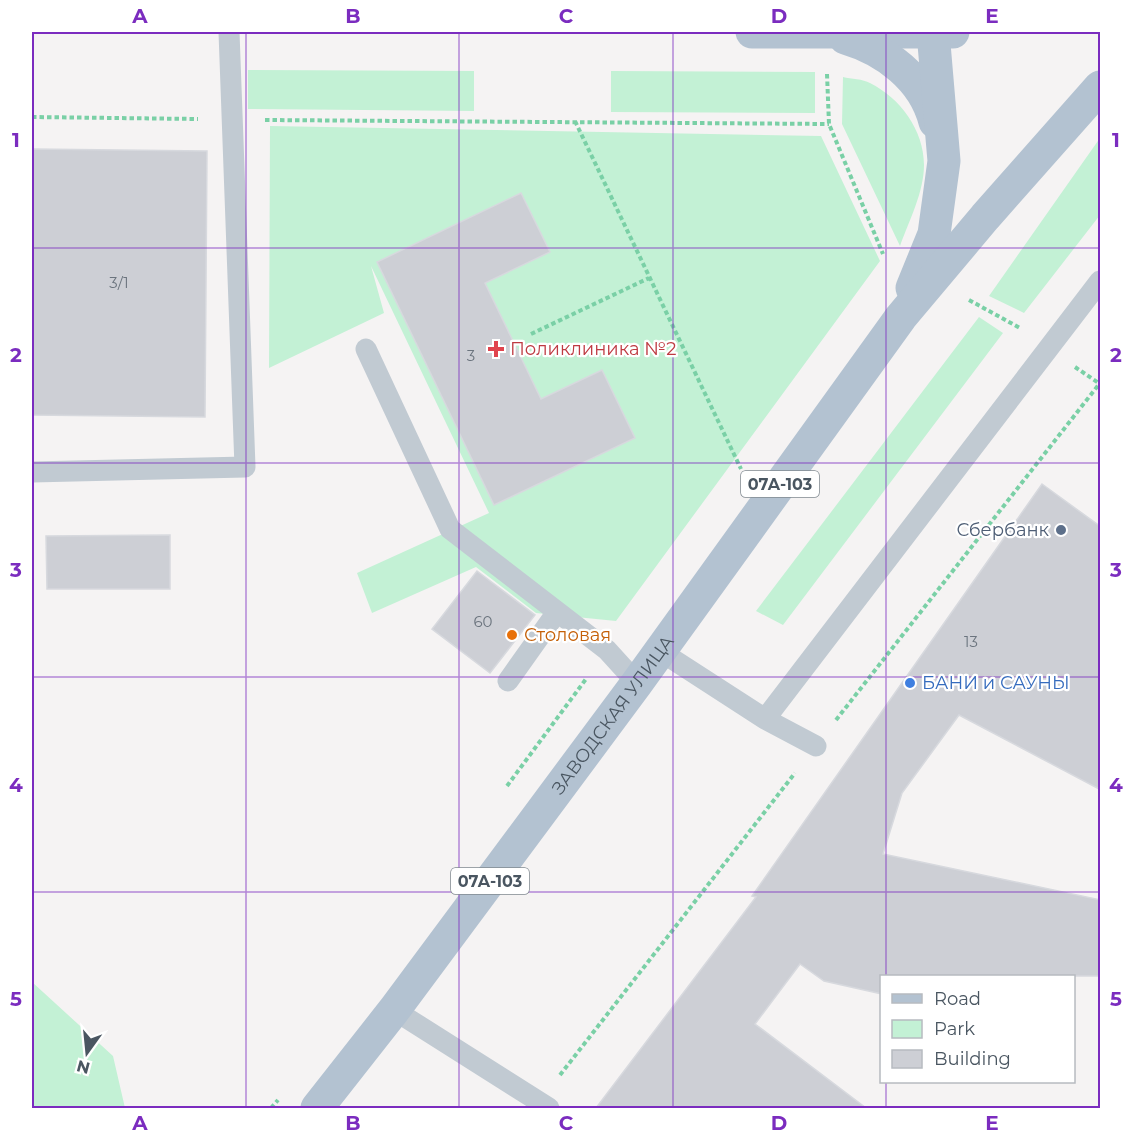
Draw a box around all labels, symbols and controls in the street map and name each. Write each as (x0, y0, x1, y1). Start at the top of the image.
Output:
text: A (131, 4, 148, 28)
text: B (345, 4, 361, 28)
text: C (559, 4, 574, 28)
text: D (771, 4, 787, 28)
text: E (985, 4, 999, 28)
text: 1 (12, 128, 20, 152)
text: 1 (1112, 128, 1120, 152)
house number: 3/1 (109, 273, 129, 292)
place label: Поликлиника №2 (510, 338, 676, 360)
marker: Поликлиника №2 (487, 340, 505, 358)
text: 2 (10, 343, 22, 367)
text: 2 (1110, 343, 1122, 367)
house number: 3 (467, 346, 475, 365)
road number: 07А-103 (741, 471, 819, 497)
place label: Сбербанк (957, 519, 1050, 541)
marker: Сбербанк (1054, 523, 1068, 537)
text: 3 (9, 558, 22, 582)
text: 3 (1109, 558, 1122, 582)
house number: 60 (473, 612, 493, 631)
place label: Столовая (524, 624, 611, 646)
marker: Столовая (505, 628, 519, 642)
street label: ЗАВОДСКАЯ УЛИЦА (547, 631, 679, 799)
house number: 13 (964, 632, 978, 651)
place label: БАНИ и САУНЫ (922, 672, 1070, 694)
marker: БАНИ и САУНЫ (903, 676, 917, 690)
text: 4 (9, 773, 23, 797)
text: 4 (1109, 773, 1123, 797)
road number: 07А-103 (451, 868, 529, 894)
legend (880, 975, 1075, 1083)
text: 5 (10, 987, 22, 1011)
text: 5 (1110, 987, 1122, 1011)
text: Road (934, 988, 981, 1010)
text: Park (934, 1018, 975, 1040)
north arrow (57, 1023, 117, 1083)
text: Building (934, 1048, 1011, 1070)
text: N (75, 1056, 92, 1078)
text: A (131, 1111, 148, 1135)
text: B (345, 1111, 361, 1135)
text: C (559, 1111, 574, 1135)
text: D (771, 1111, 787, 1135)
text: E (985, 1111, 999, 1135)

